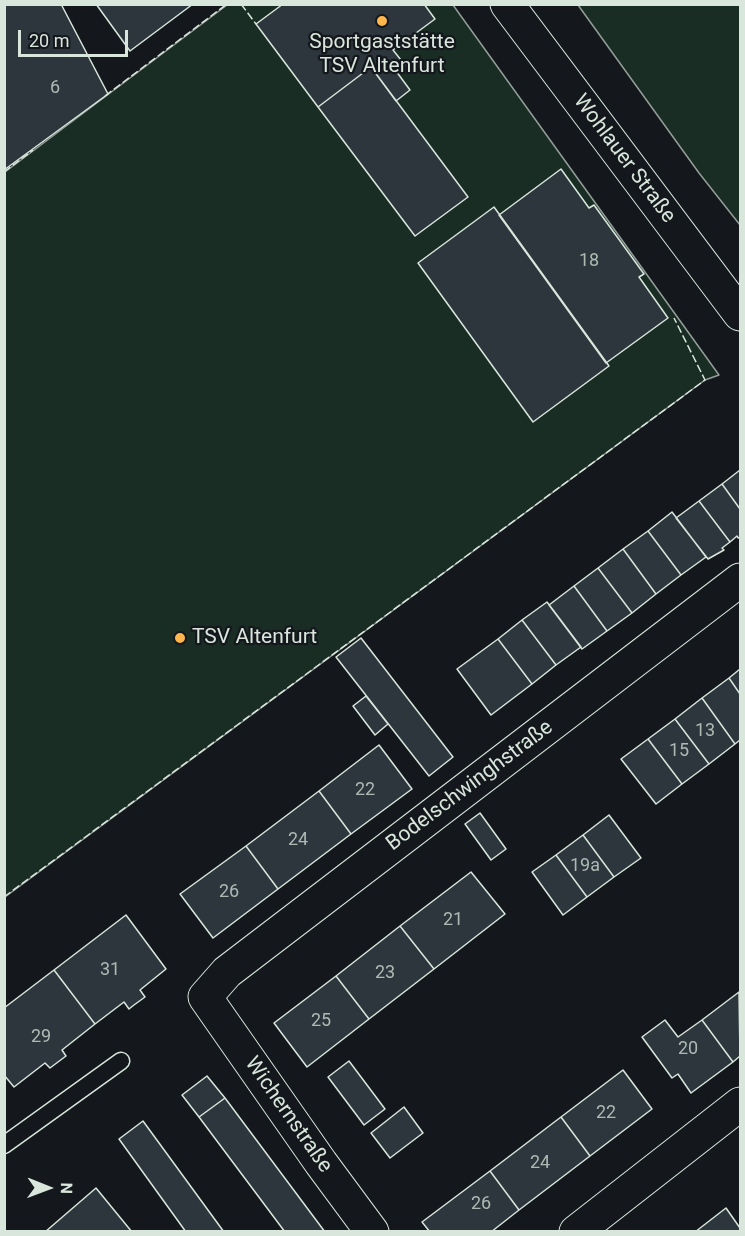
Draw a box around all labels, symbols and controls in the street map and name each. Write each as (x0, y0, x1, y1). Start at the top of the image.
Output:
marker: Sportgaststätte TSV Altenfurt (375, 14, 389, 28)
scale bar (21, 18, 130, 56)
text: 20 m (29, 30, 69, 51)
place label: Sportgaststätte TSV Altenfurt (309, 30, 455, 80)
house number: 6 (50, 77, 60, 99)
street label: Wohlauer Straße (567, 90, 681, 228)
house number: 18 (579, 250, 599, 272)
place label: TSV Altenfurt (192, 625, 317, 651)
marker: TSV Altenfurt (173, 631, 187, 645)
street label: Bodelschwinghstraße (382, 715, 558, 857)
house number: 13 (695, 720, 715, 742)
house number: 15 (669, 740, 689, 762)
house number: 22 (355, 779, 375, 801)
house number: 24 (288, 829, 308, 851)
house number: 19a (570, 855, 600, 877)
house number: 26 (219, 881, 239, 903)
house number: 21 (443, 909, 463, 931)
house number: 31 (100, 959, 120, 981)
house number: 23 (375, 962, 395, 984)
house number: 25 (311, 1010, 331, 1032)
house number: 29 (31, 1026, 51, 1048)
house number: 20 (678, 1038, 698, 1060)
street label: Wichernstraße (239, 1052, 337, 1178)
house number: 22 (596, 1102, 616, 1124)
house number: 24 (530, 1152, 550, 1174)
north arrow (18, 1158, 78, 1218)
text: N (57, 1183, 76, 1194)
house number: 26 (471, 1193, 491, 1215)

